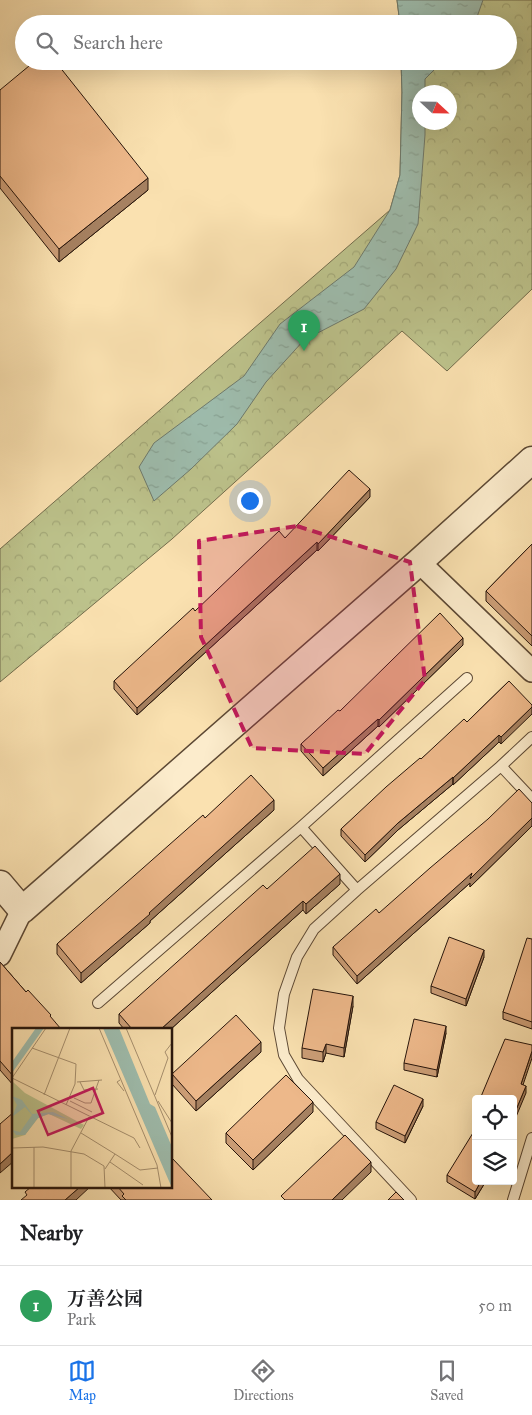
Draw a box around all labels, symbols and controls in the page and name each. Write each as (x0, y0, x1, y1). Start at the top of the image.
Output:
search box (15, 15, 517, 70)
icon: search (33, 29, 61, 57)
text: Search here (73, 31, 163, 54)
north arrow (412, 85, 457, 130)
pin: 1 (288, 310, 320, 351)
your location (237, 488, 263, 514)
inset map (12, 1028, 172, 1188)
map controls (472, 1095, 517, 1185)
button: locate (472, 1095, 517, 1140)
button: layers (472, 1140, 517, 1185)
text: Nearby (20, 1220, 83, 1246)
text: 万善公园 (67, 1287, 143, 1310)
text: 1 (33, 1296, 39, 1315)
text: 50 m (478, 1296, 512, 1315)
text: Park (67, 1310, 96, 1329)
tab: Map (68, 1357, 96, 1404)
tab: Directions (233, 1357, 294, 1404)
tab: Saved (430, 1357, 464, 1404)

